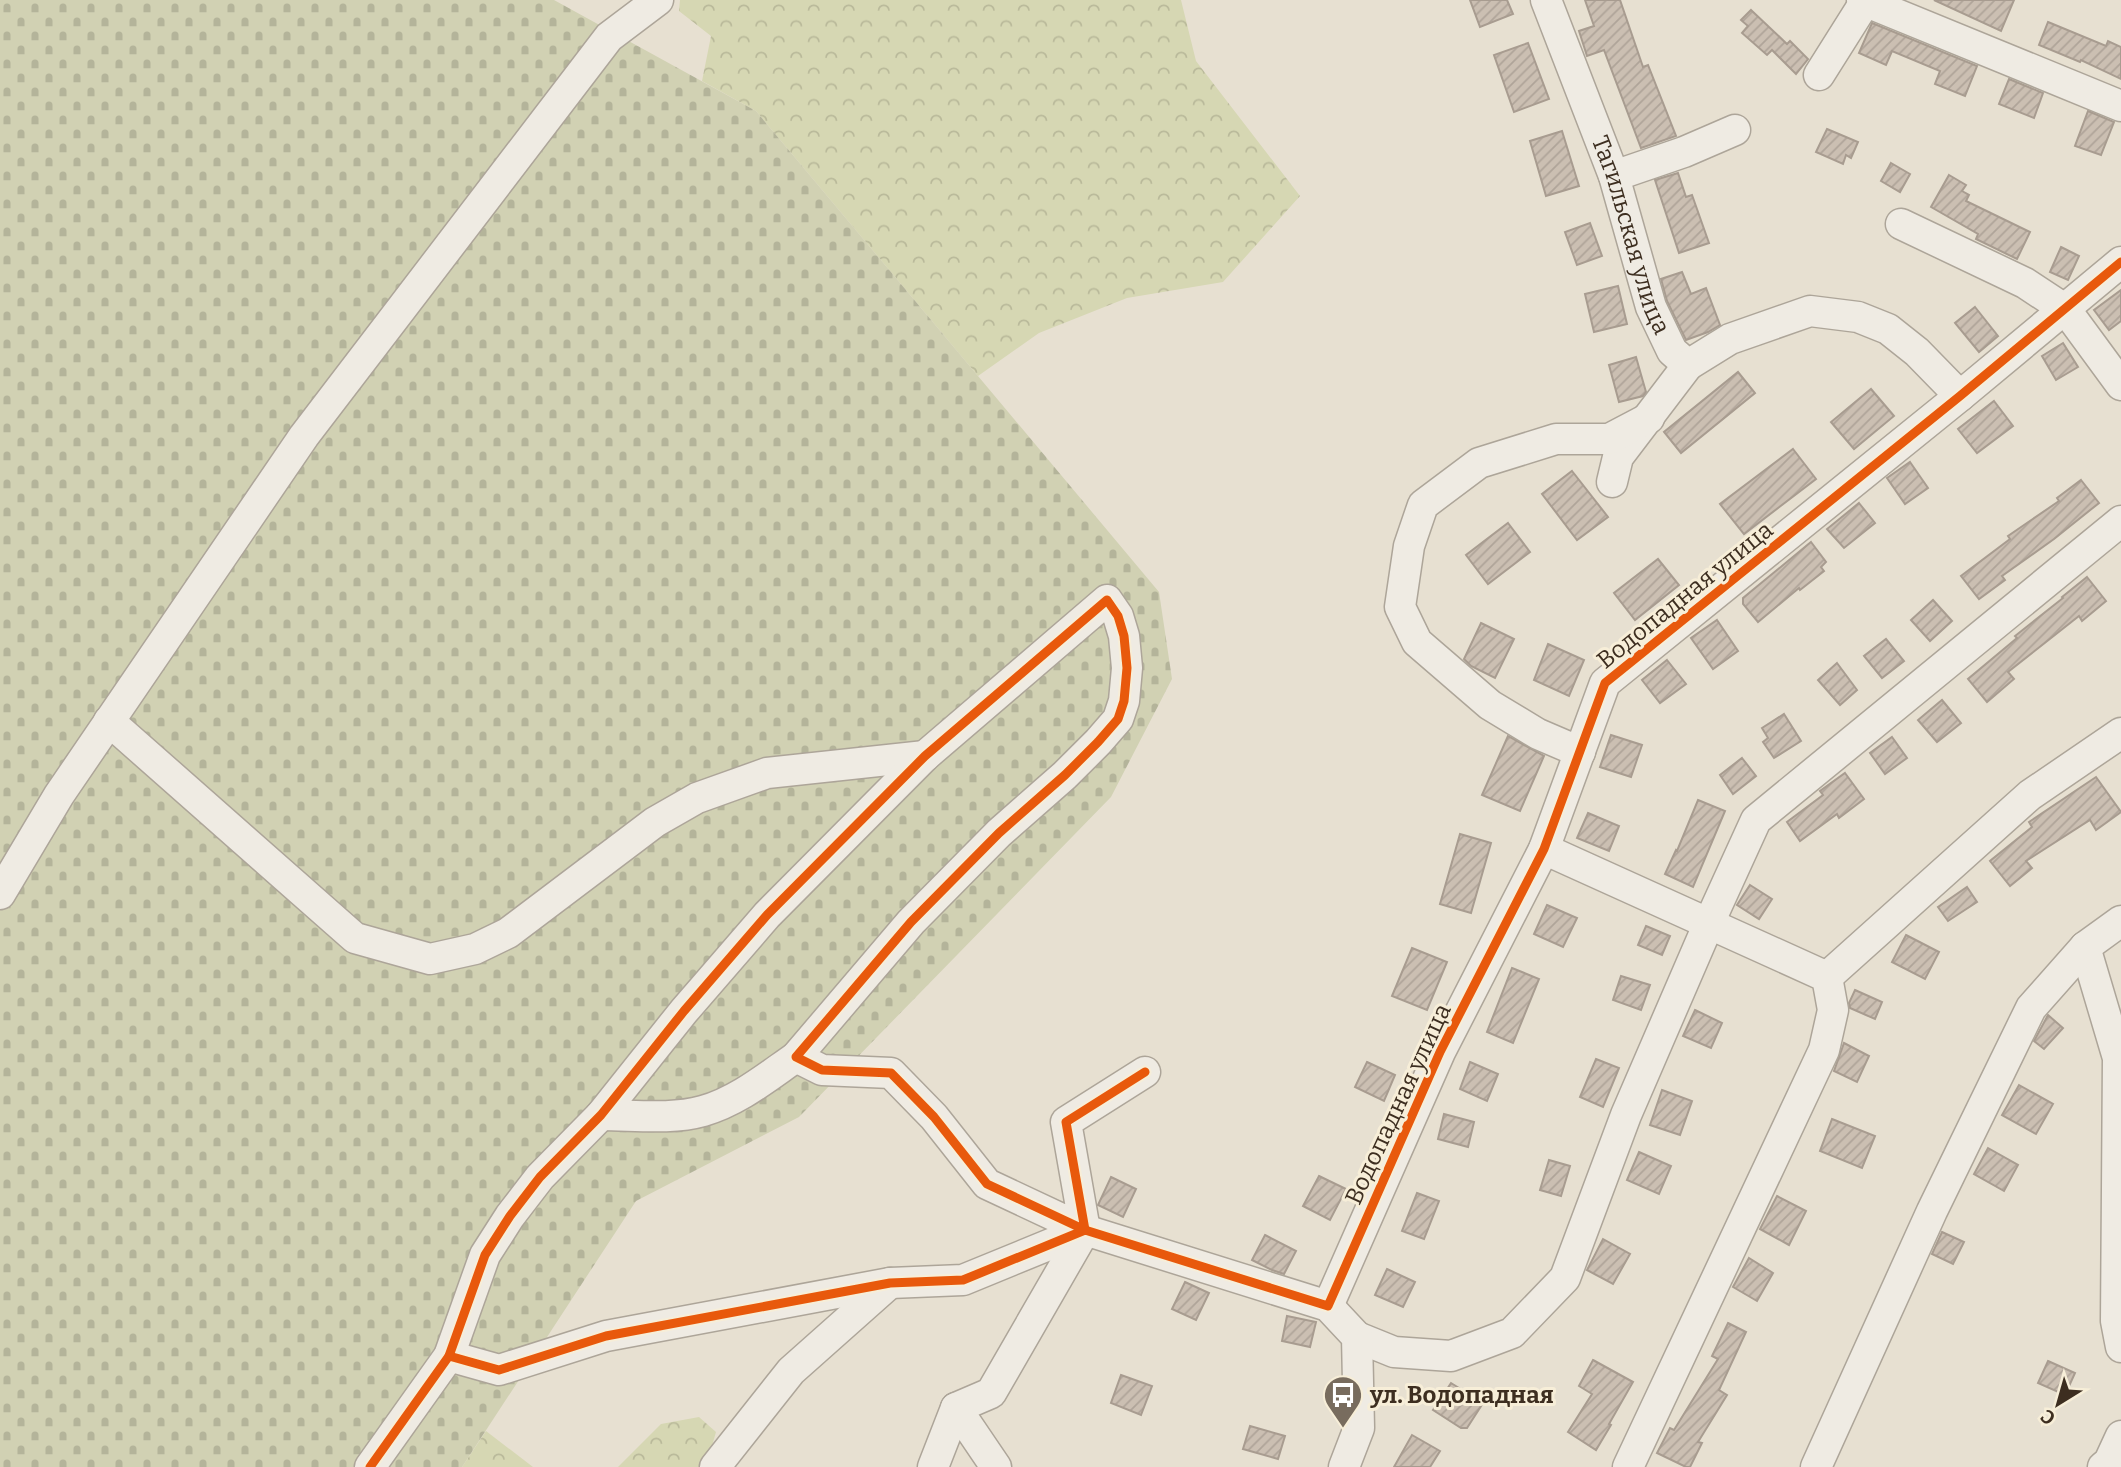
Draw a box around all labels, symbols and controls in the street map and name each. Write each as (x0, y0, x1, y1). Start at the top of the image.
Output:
street label: Тагильская улица (1586, 132, 1676, 339)
street label: Водопадная улица (1591, 516, 1779, 674)
street label: Водопадная улица (1339, 999, 1457, 1209)
north arrow (2023, 1369, 2093, 1439)
bus stop icon: ул. Водопадная (1322, 1374, 1364, 1429)
place label: ул. Водопадная (1369, 1381, 1554, 1409)
text: С (2036, 1404, 2060, 1430)

